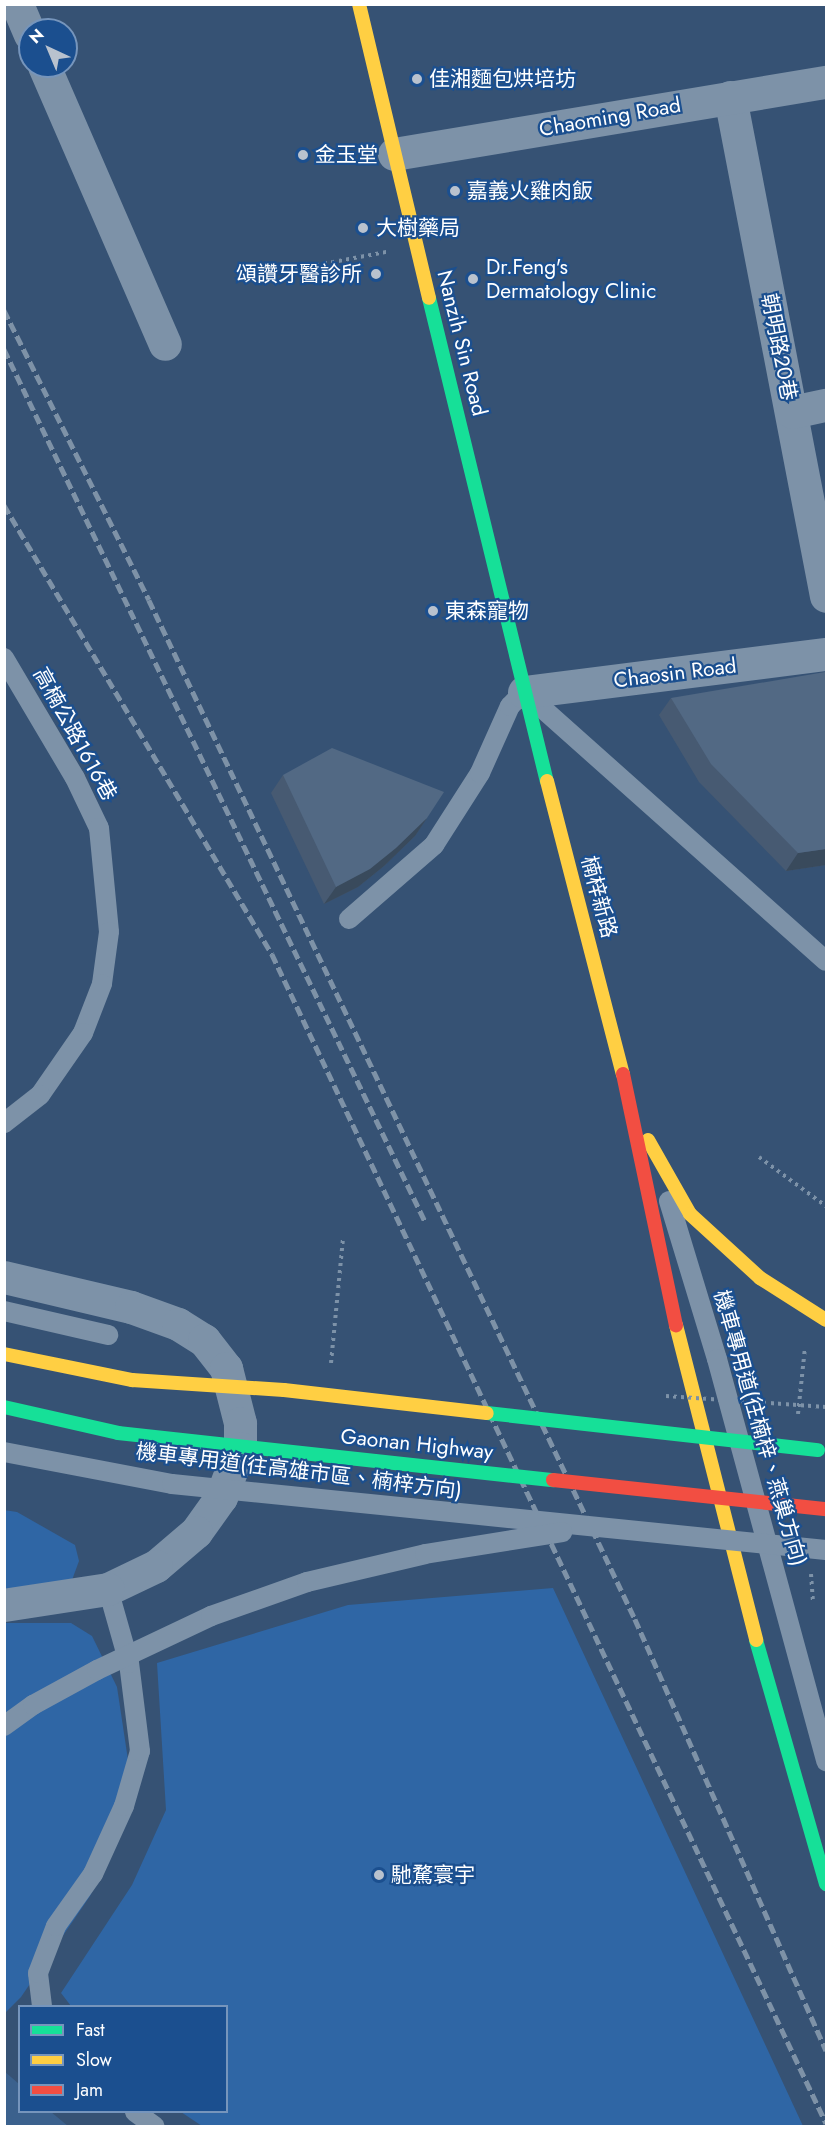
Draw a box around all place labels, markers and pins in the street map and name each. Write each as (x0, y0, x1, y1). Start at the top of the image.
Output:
place label: 佳湘麵包烘培坊 (429, 66, 576, 92)
marker: 佳湘麵包烘培坊 (410, 72, 424, 86)
place label: 金玉堂 (315, 142, 378, 168)
marker: 金玉堂 (296, 148, 310, 162)
place label: 嘉義火雞肉飯 (467, 178, 593, 204)
marker: 嘉義火雞肉飯 (448, 184, 462, 198)
place label: 大樹藥局 (376, 215, 460, 241)
marker: 大樹藥局 (354, 219, 372, 237)
place label: Dr.Feng's Dermatology Clinic (486, 254, 656, 304)
place label: 頌讚牙醫診所 (236, 261, 362, 287)
marker: 頌讚牙醫診所 (367, 265, 385, 283)
marker: Dr.Feng's Dermatology Clinic (464, 270, 482, 288)
place label: 東森寵物 (445, 598, 529, 624)
marker: 東森寵物 (426, 604, 440, 618)
place label: 馳騖寰宇 (391, 1862, 475, 1888)
marker: 馳騖寰宇 (372, 1868, 386, 1882)

